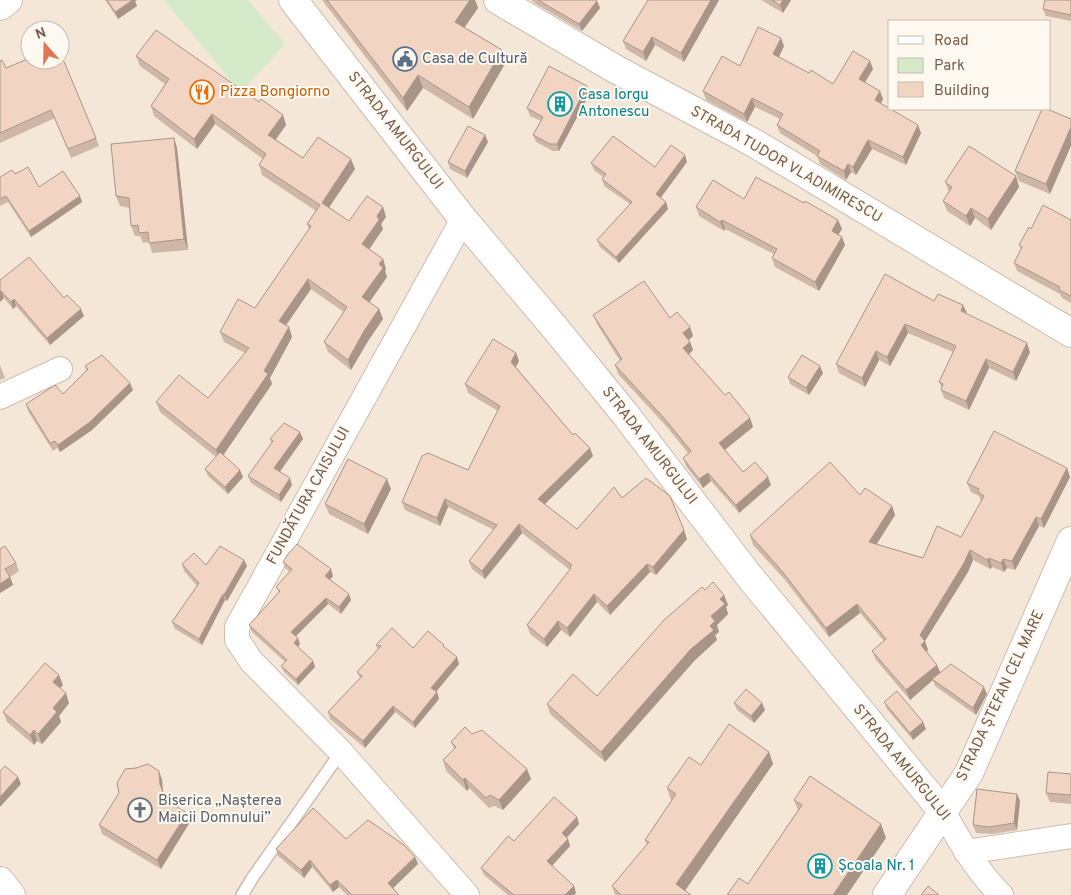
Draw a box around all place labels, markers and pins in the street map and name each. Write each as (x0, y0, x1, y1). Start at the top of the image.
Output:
public building icon: Casa de Cultură (392, 46, 418, 72)
place label: Casa de Cultură (422, 50, 527, 69)
restaurant icon: Pizza Bongiorno (189, 79, 215, 105)
place label: Pizza Bongiorno (220, 83, 330, 102)
place label: Casa Iorgu Antonescu (578, 86, 650, 122)
building icon: Casa Iorgu Antonescu (547, 91, 573, 117)
place label: Biserica „Nașterea Maicii Domnului” (158, 792, 282, 828)
church icon: Biserica „Nașterea Maicii Domnului” (127, 797, 153, 823)
building icon: Școala Nr. 1 (807, 853, 833, 879)
place label: Școala Nr. 1 (838, 857, 915, 876)

